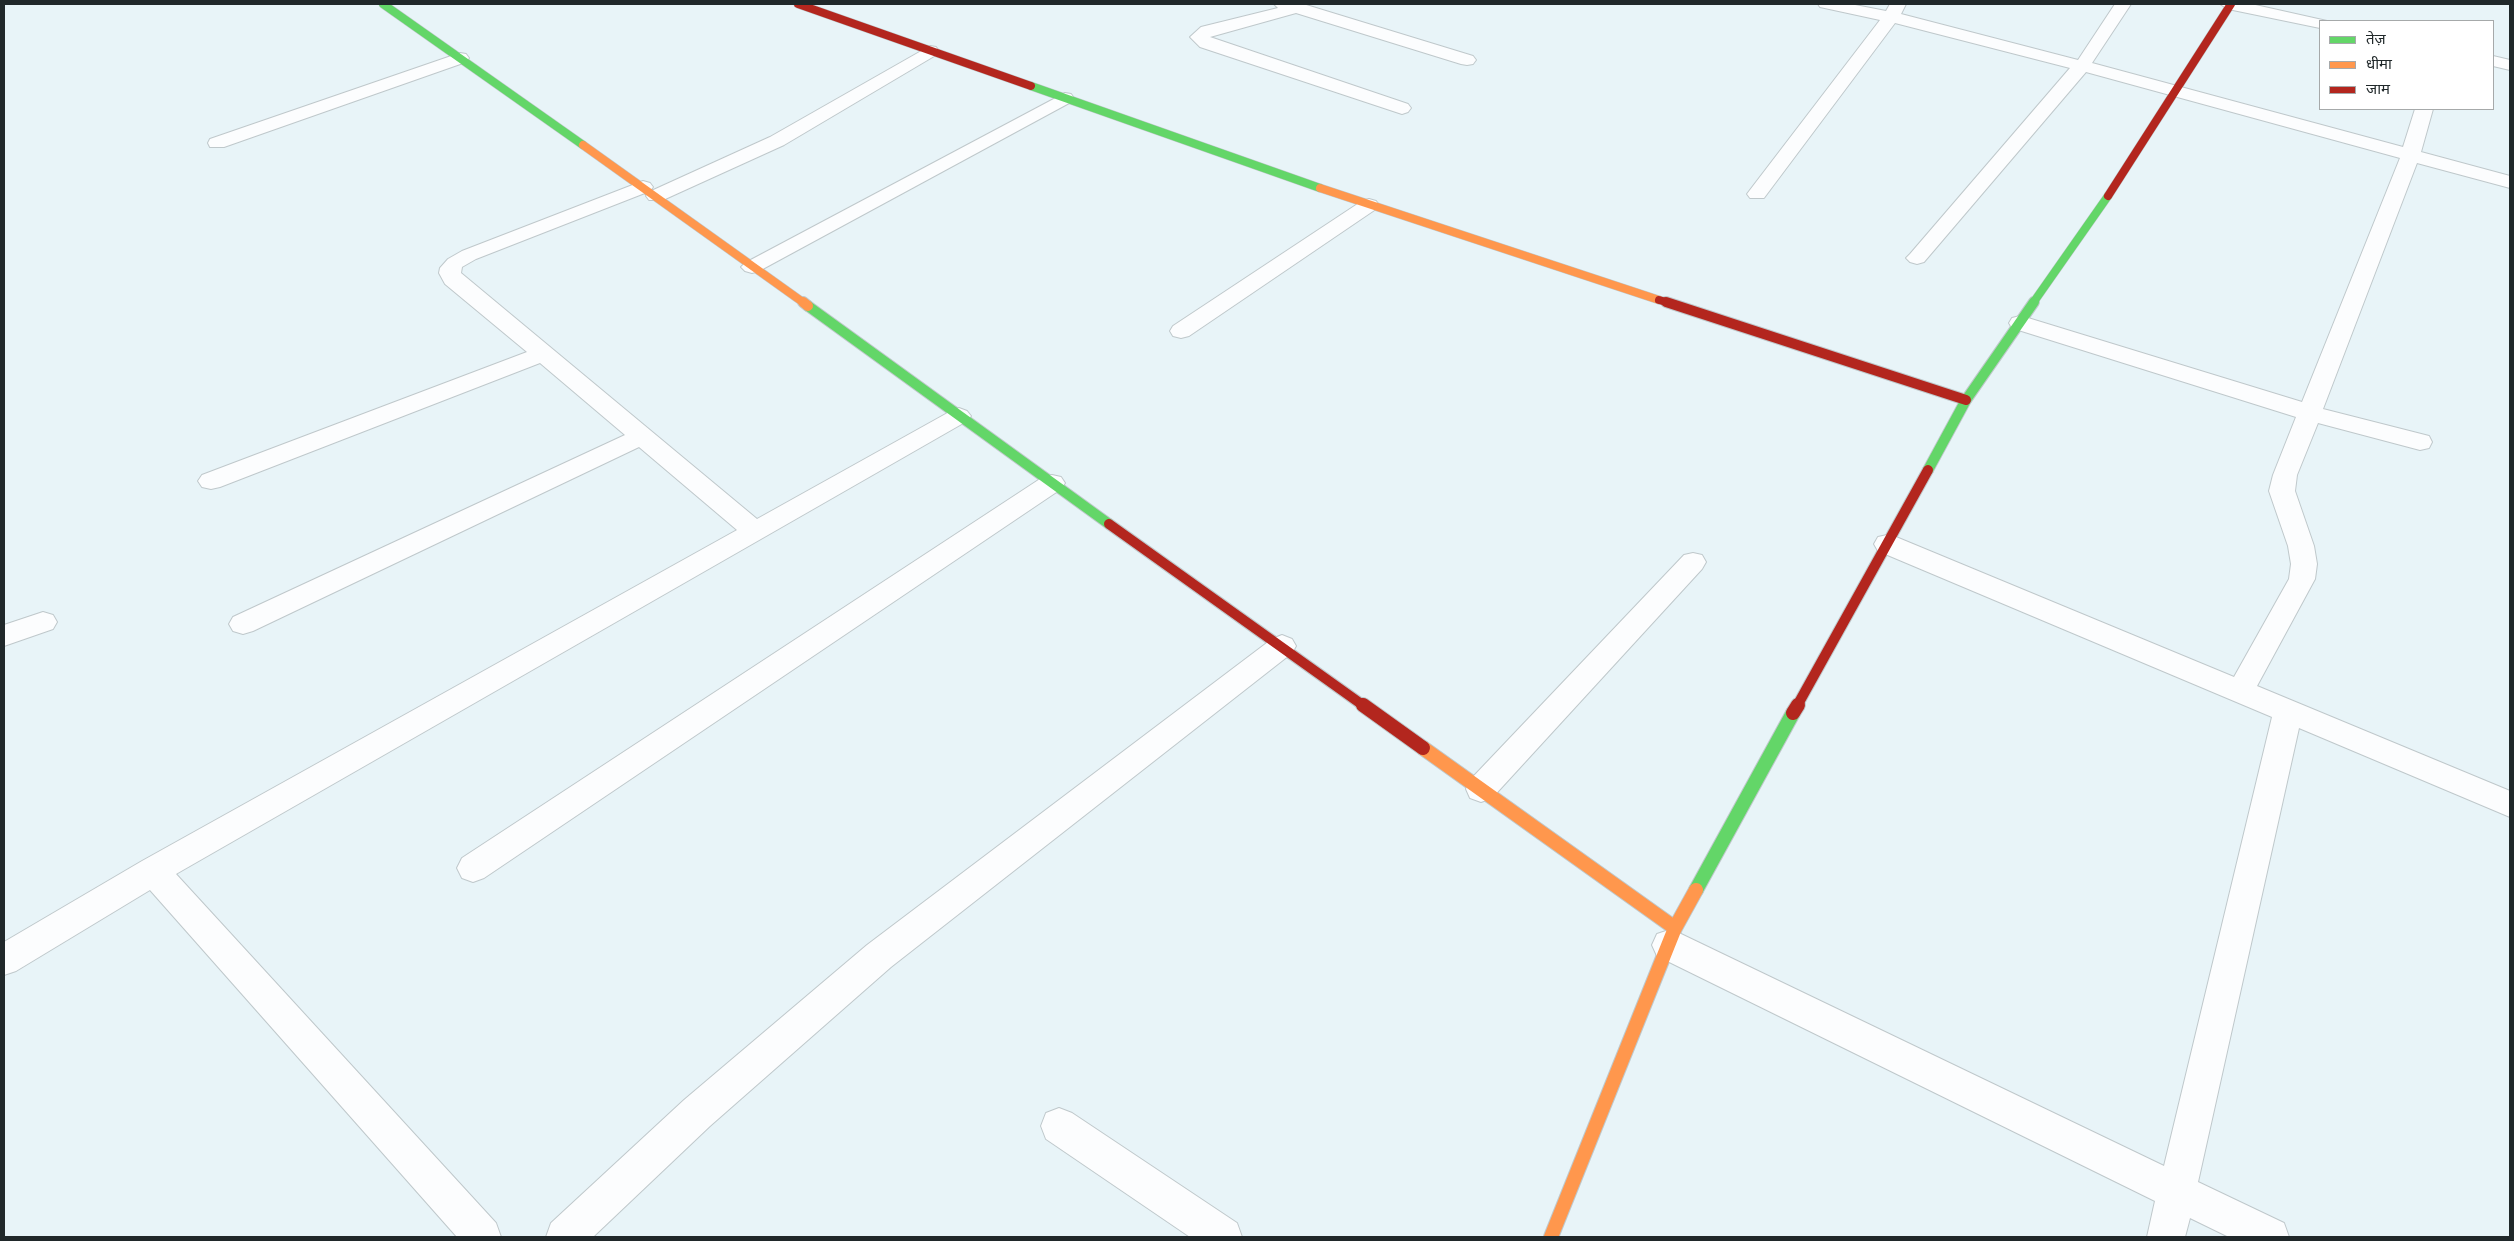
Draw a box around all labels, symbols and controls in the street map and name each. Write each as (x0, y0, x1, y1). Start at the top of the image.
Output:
legend (2319, 20, 2494, 110)
text: तेज़ (2366, 30, 2386, 49)
text: धीमा (2366, 55, 2392, 74)
text: जाम (2366, 80, 2390, 99)

